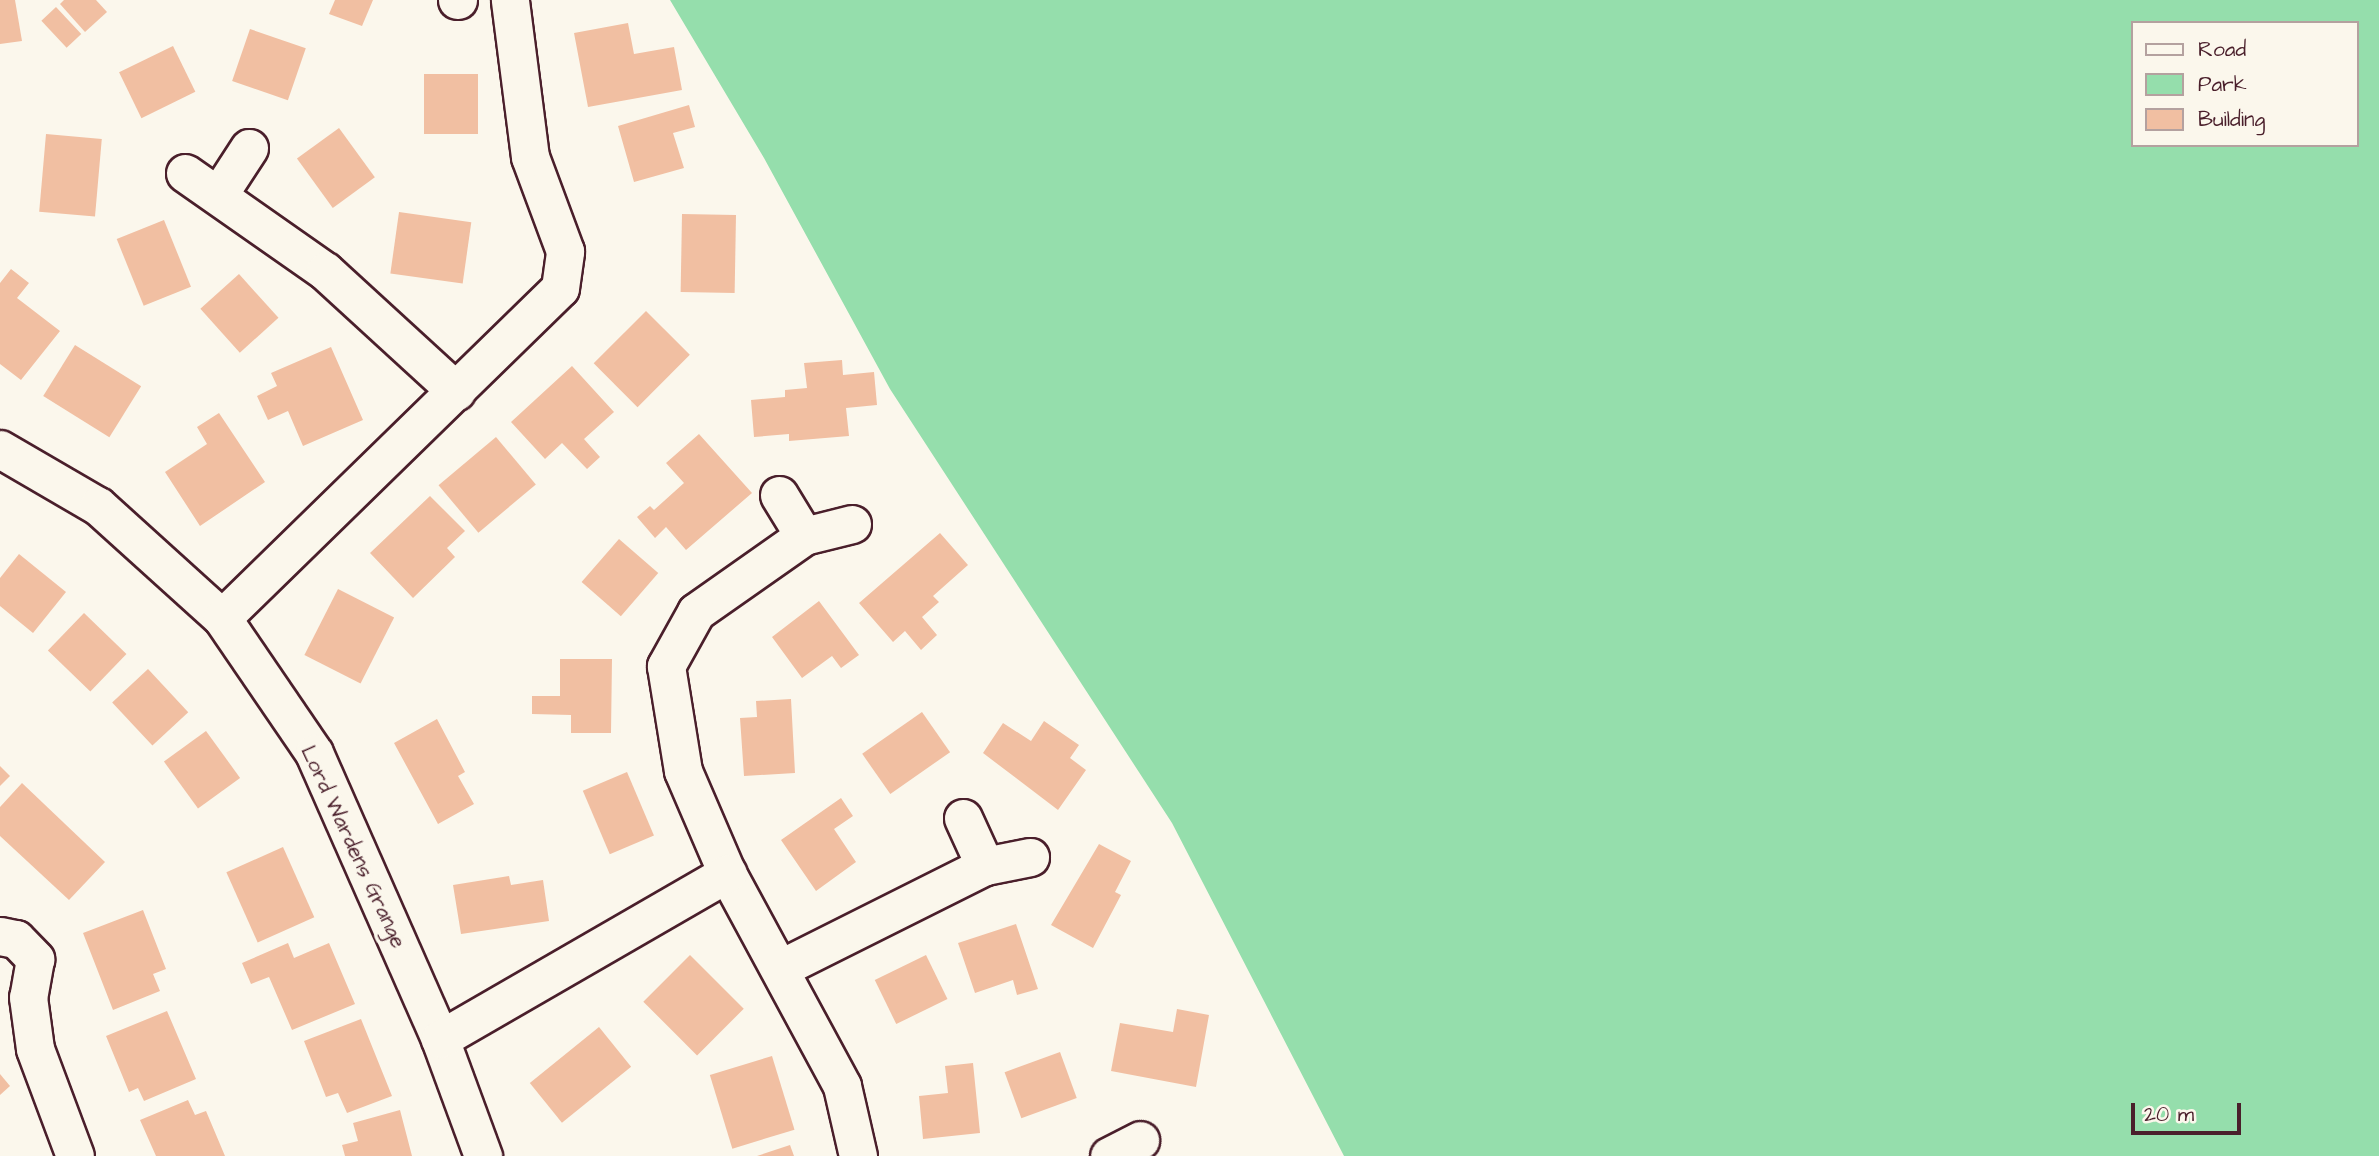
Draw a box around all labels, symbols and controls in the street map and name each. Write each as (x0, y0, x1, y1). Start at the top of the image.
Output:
legend (2130, 21, 2358, 147)
text: Road (2198, 35, 2246, 64)
text: Park (2198, 70, 2247, 99)
text: Building (2198, 105, 2265, 134)
street label: Lord Wardens Grange (295, 742, 411, 952)
scale bar (2134, 1090, 2244, 1134)
text: 20 m (2144, 1100, 2194, 1129)

